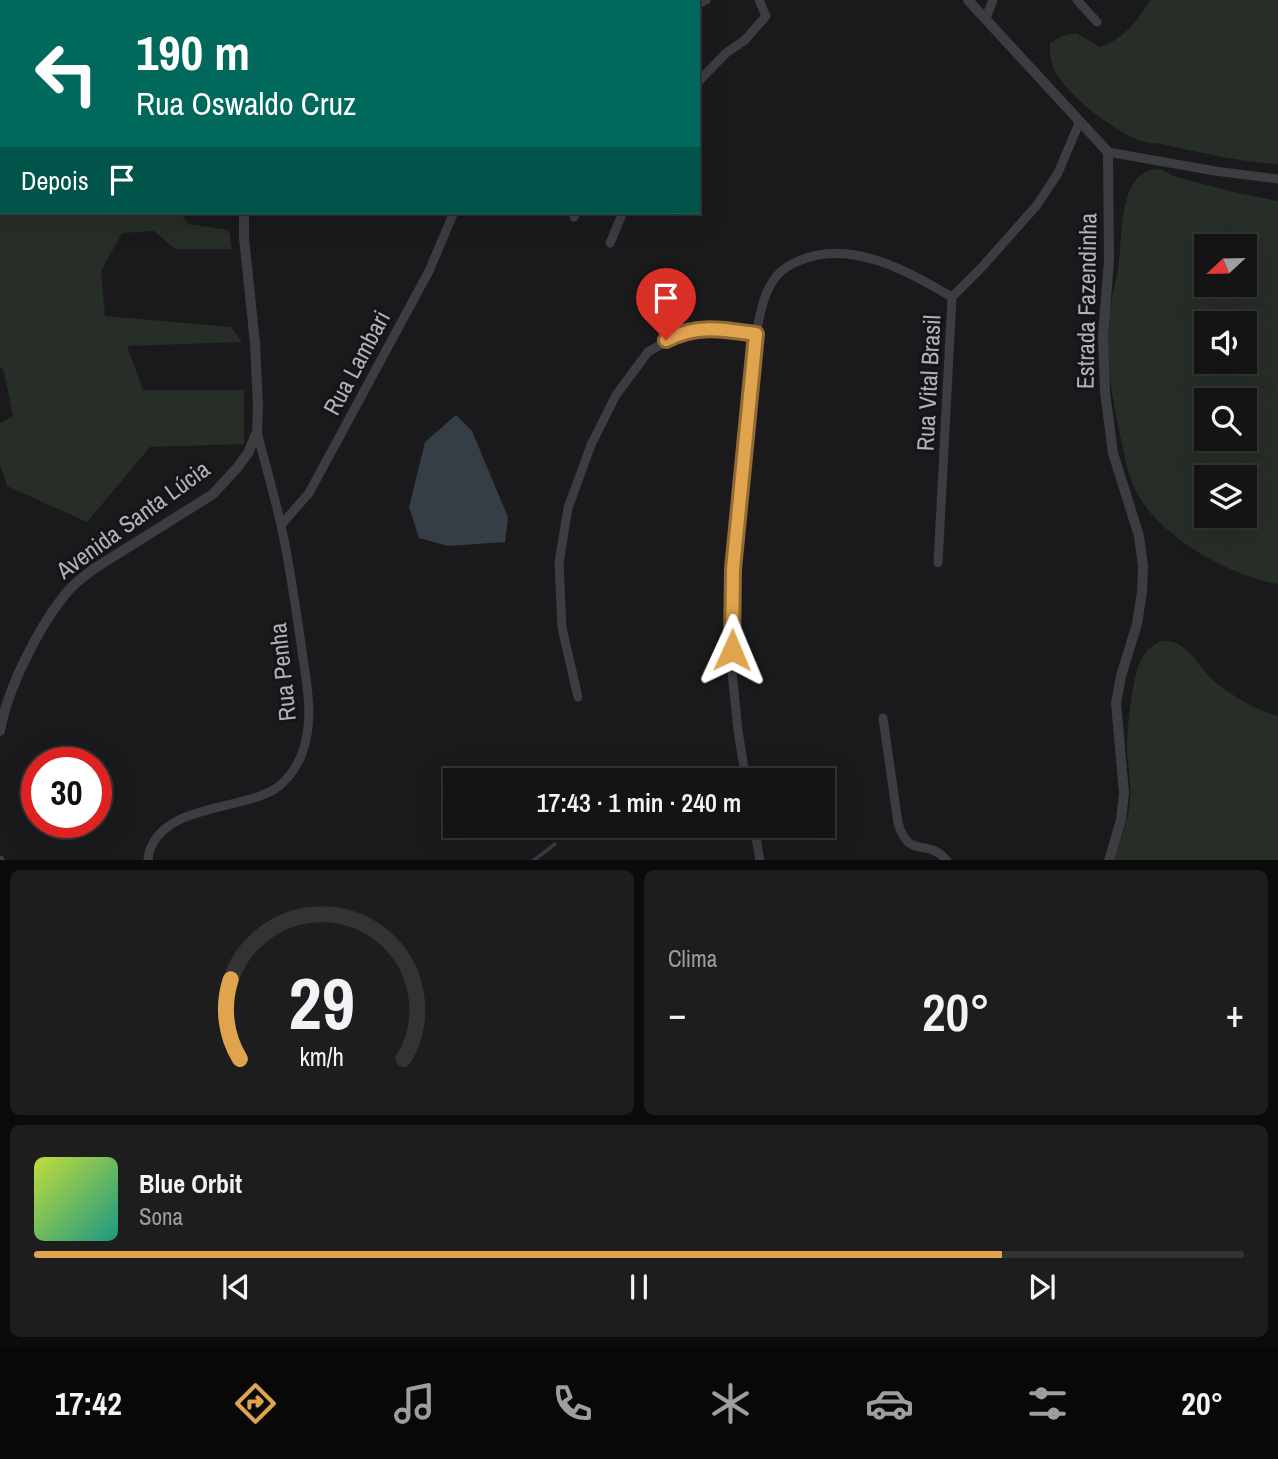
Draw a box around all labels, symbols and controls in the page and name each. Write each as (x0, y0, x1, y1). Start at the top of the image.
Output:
text: 190 m (136, 19, 250, 85)
icon: left (21, 28, 112, 119)
text: Rua Oswaldo Cruz (136, 82, 356, 125)
icon: arrive (103, 161, 141, 199)
text: Depois (21, 163, 89, 198)
street label: Estrada Fazendinha (1068, 213, 1104, 389)
north arrow (1194, 234, 1256, 298)
map controls (1194, 234, 1257, 528)
pin (636, 268, 696, 340)
icon: arrive (647, 279, 685, 317)
street label: Rua Lambari (315, 305, 397, 420)
button: sound (1194, 311, 1257, 374)
street label: Rua Vital Brasil (908, 314, 948, 452)
button: search (1194, 388, 1257, 451)
street label: Avenida Santa Lúcia (48, 453, 216, 586)
button: layers (1194, 465, 1257, 528)
position arrow (695, 613, 769, 687)
street label: Rua Penha (261, 621, 303, 723)
speed limit sign: 30 (21, 747, 112, 838)
text: 17:43 · 1 min · 240 m (537, 785, 741, 820)
text: Clima (668, 943, 717, 974)
text: 29 (289, 954, 355, 1052)
text: 20° (922, 977, 990, 1047)
text: − (668, 988, 686, 1039)
text: + (1226, 988, 1244, 1039)
text: km/h (300, 1039, 344, 1073)
text: Blue Orbit (139, 1166, 242, 1201)
text: Sona (139, 1201, 183, 1232)
icon: previous (217, 1268, 255, 1306)
icon: pause (620, 1268, 658, 1306)
icon: next (1023, 1268, 1061, 1306)
icon: directions (231, 1379, 280, 1428)
icon: music (390, 1379, 439, 1428)
icon: phone (548, 1379, 597, 1428)
icon: climate (706, 1379, 755, 1428)
icon: car (865, 1379, 914, 1428)
icon: filters (1023, 1379, 1072, 1428)
text: 17:42 (55, 1382, 122, 1425)
text: 20° (1181, 1382, 1223, 1425)

